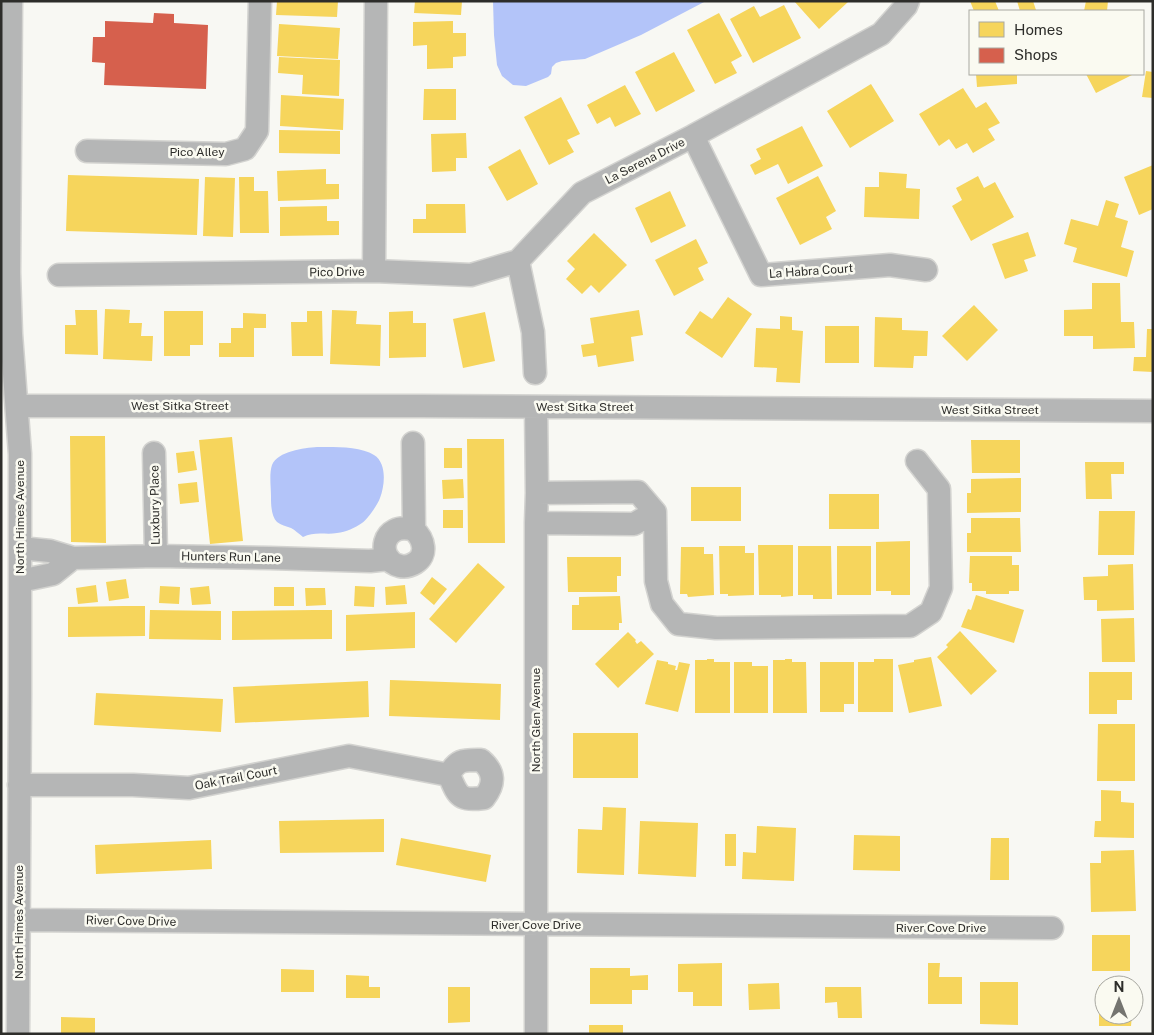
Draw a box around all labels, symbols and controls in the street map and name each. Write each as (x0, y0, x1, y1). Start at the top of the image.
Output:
legend (969, 10, 1144, 75)
text: Homes (1014, 21, 1063, 38)
text: Shops (1014, 46, 1058, 63)
street label: La Serena Drive (603, 135, 687, 187)
street label: Pico Alley (169, 145, 225, 159)
street label: La Habra Court (768, 261, 854, 281)
street label: Pico Drive (309, 265, 365, 279)
street label: West Sitka Street (131, 399, 229, 413)
street label: West Sitka Street (536, 400, 634, 414)
street label: West Sitka Street (941, 403, 1039, 417)
street label: North Himes Avenue (13, 460, 27, 574)
street label: Luxbury Place (147, 465, 163, 545)
street label: Hunters Run Lane (181, 549, 281, 565)
street label: North Glen Avenue (529, 667, 543, 772)
street label: Oak Trail Court (194, 763, 279, 793)
street label: North Himes Avenue (12, 865, 26, 979)
street label: River Cove Drive (86, 913, 177, 929)
street label: River Cove Drive (491, 918, 581, 932)
street label: River Cove Drive (896, 921, 986, 935)
north arrow (1094, 975, 1144, 1025)
text: N (1114, 979, 1124, 995)

